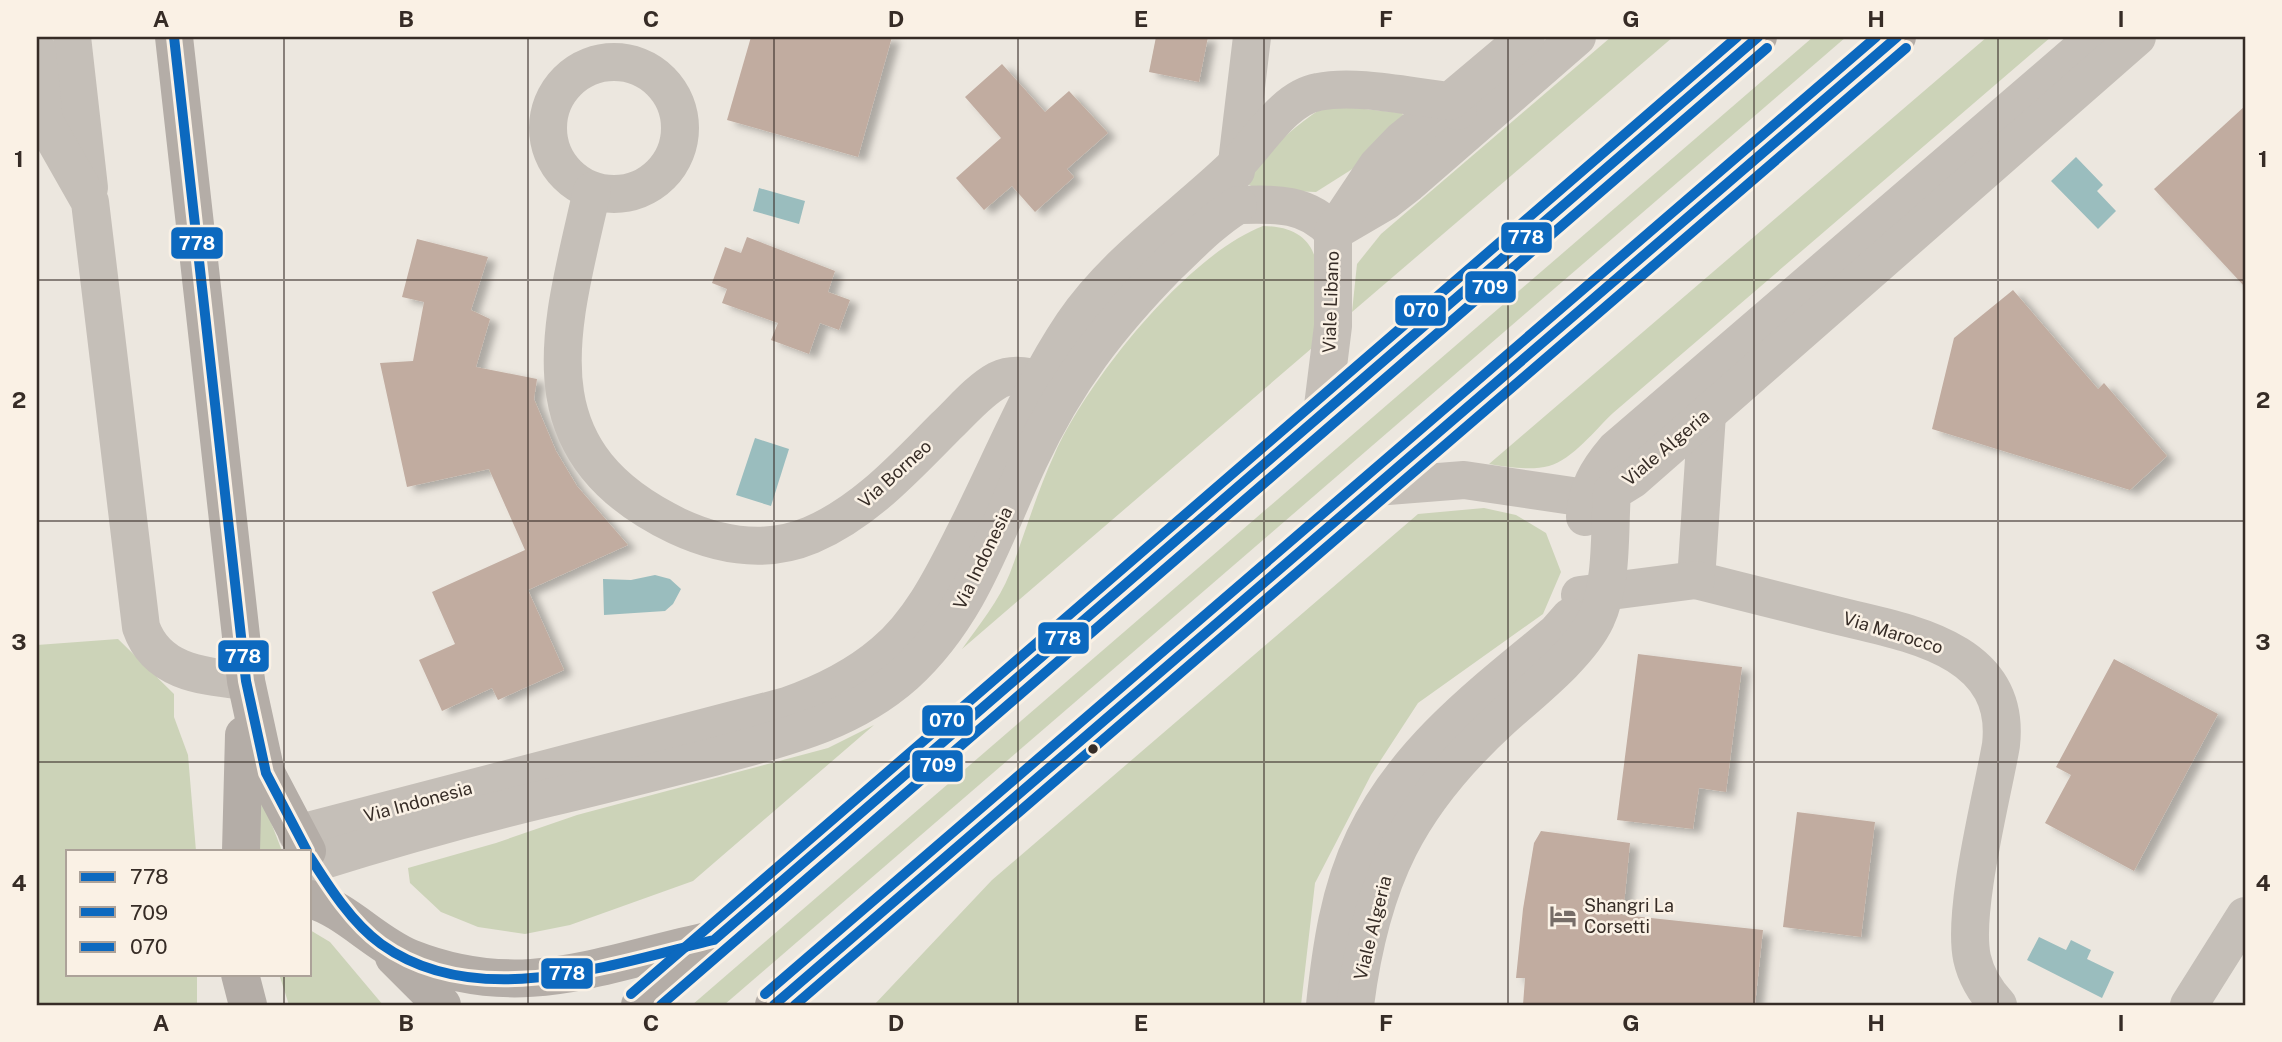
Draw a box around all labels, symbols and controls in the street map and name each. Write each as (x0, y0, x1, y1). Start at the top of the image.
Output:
text: A (153, 5, 170, 32)
text: B (398, 5, 414, 32)
text: C (643, 5, 659, 32)
text: D (888, 5, 904, 32)
text: E (1134, 5, 1148, 32)
text: F (1379, 5, 1393, 32)
text: G (1622, 5, 1640, 32)
text: H (1867, 5, 1885, 32)
text: I (2117, 5, 2125, 32)
text: 1 (14, 145, 24, 172)
text: 1 (2258, 145, 2268, 172)
line badge: 778 (1500, 221, 1553, 254)
line badge: 778 (170, 226, 224, 260)
text: 778 (1508, 226, 1544, 248)
text: 778 (179, 232, 215, 254)
street label: Viale Libano (1318, 251, 1343, 353)
line badge: 709 (1464, 270, 1517, 304)
text: 709 (1472, 276, 1508, 298)
line badge: 070 (1394, 294, 1447, 327)
text: 070 (1403, 299, 1439, 321)
text: 2 (12, 386, 26, 413)
text: 2 (2256, 386, 2270, 413)
street label: Viale Algeria (1618, 405, 1713, 490)
street label: Via Borneo (854, 435, 936, 512)
street label: Via Indonesia (949, 503, 1016, 612)
street label: Via Marocco (1841, 607, 1946, 658)
line badge: 778 (1037, 621, 1090, 655)
text: 778 (1045, 627, 1081, 649)
text: 3 (11, 628, 27, 655)
text: 3 (2255, 628, 2271, 655)
line badge: 778 (217, 639, 270, 673)
text: 778 (225, 645, 261, 667)
line badge: 070 (921, 704, 974, 737)
text: 070 (929, 709, 965, 731)
unlabelled marker (1086, 742, 1100, 756)
line badge: 709 (911, 749, 964, 783)
text: 709 (920, 754, 956, 776)
street label: Via Indonesia (361, 777, 474, 826)
legend (66, 850, 312, 976)
text: 778 (130, 864, 169, 889)
text: 4 (11, 869, 27, 896)
text: 4 (2255, 869, 2271, 896)
street label: Viale Algeria (1349, 873, 1396, 982)
place label: Shangri La Corsetti (1584, 895, 1674, 937)
text: 709 (130, 900, 168, 925)
hotel icon: Shangri La Corsetti (1548, 901, 1578, 931)
text: 070 (130, 934, 168, 959)
line badge: 778 (540, 957, 594, 990)
text: 778 (549, 962, 585, 984)
text: A (153, 1009, 170, 1036)
text: B (398, 1009, 414, 1036)
text: C (643, 1009, 659, 1036)
text: D (888, 1009, 904, 1036)
text: E (1134, 1009, 1148, 1036)
text: F (1379, 1009, 1393, 1036)
text: G (1622, 1009, 1640, 1036)
text: H (1867, 1009, 1885, 1036)
text: I (2117, 1009, 2125, 1036)

